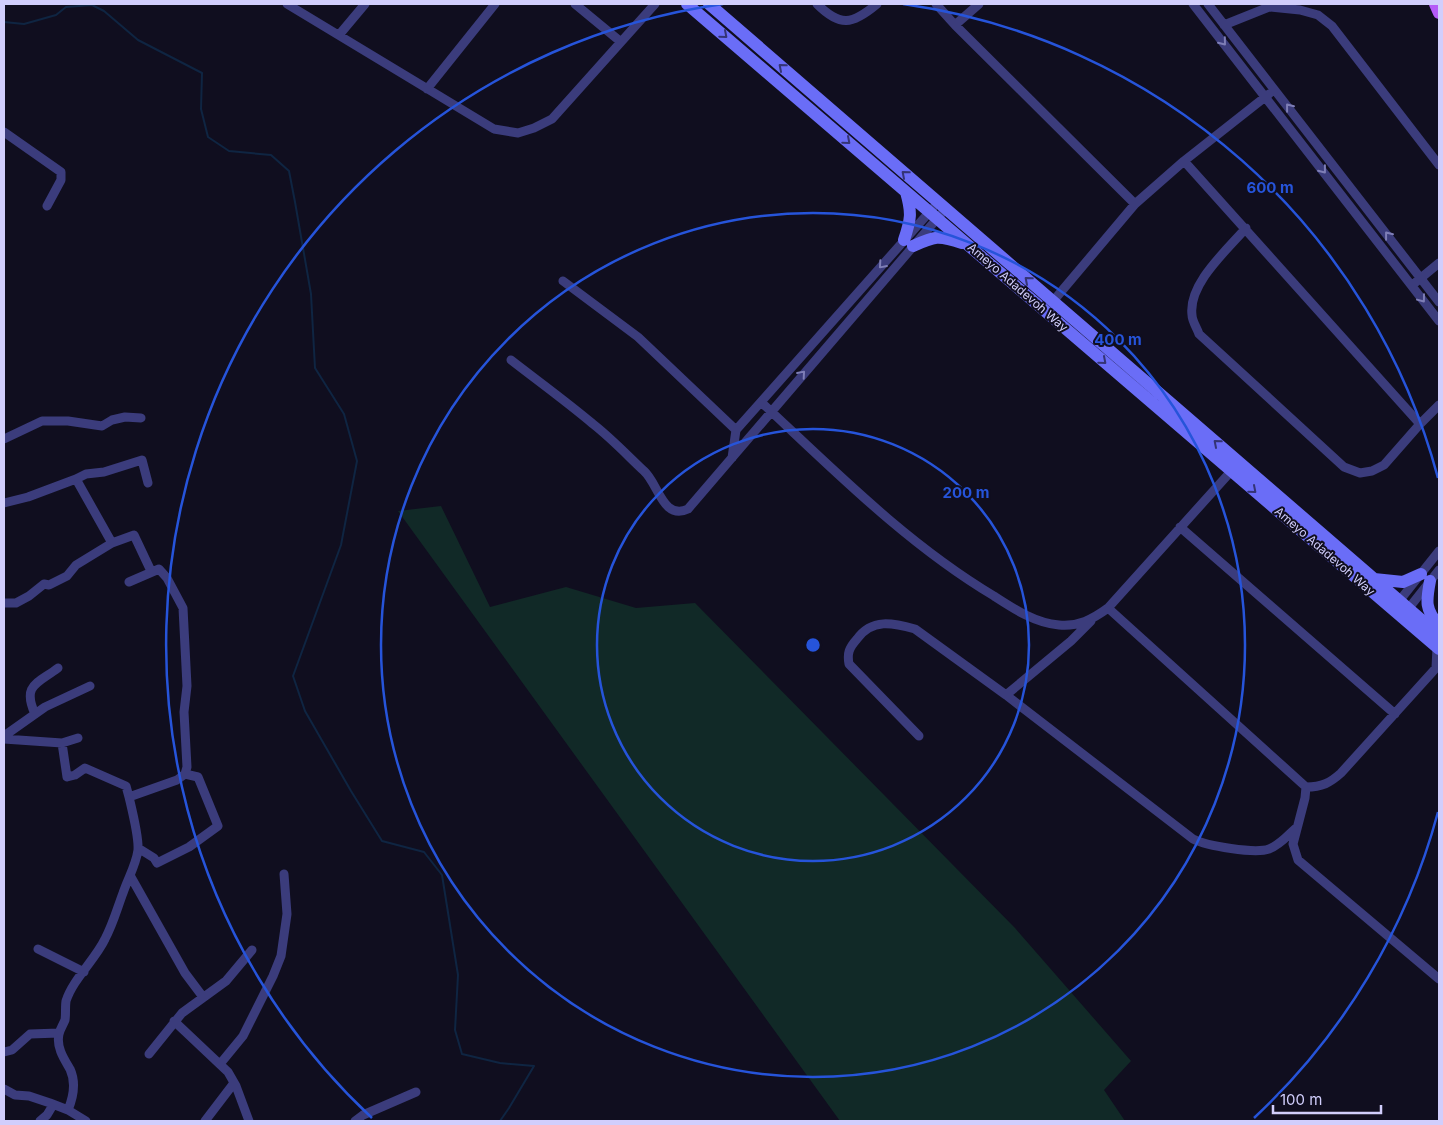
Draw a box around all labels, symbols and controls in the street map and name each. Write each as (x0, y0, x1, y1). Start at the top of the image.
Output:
one-way arrow (718, 30, 727, 38)
one-way arrow (1217, 37, 1226, 46)
one-way arrow (779, 65, 788, 73)
one-way arrow (1286, 103, 1295, 113)
one-way arrow (842, 136, 851, 145)
one-way arrow (1317, 164, 1326, 174)
one-way arrow (902, 171, 911, 179)
text: 600 m (1246, 178, 1294, 197)
one-way arrow (1386, 232, 1394, 241)
street label: Ameyo Adadevoh Way (965, 239, 1071, 335)
one-way arrow (879, 259, 888, 268)
one-way arrow (1025, 277, 1034, 286)
one-way arrow (1416, 293, 1425, 303)
text: 400 m (1094, 330, 1142, 349)
one-way arrow (1098, 355, 1107, 364)
one-way arrow (796, 371, 805, 380)
one-way arrow (1214, 441, 1223, 449)
text: 200 m (943, 483, 989, 502)
one-way arrow (1248, 484, 1257, 493)
street label: Ameyo Adadevoh Way (1272, 503, 1378, 599)
centre of rings (804, 636, 822, 654)
scale bar (1273, 1082, 1380, 1114)
text: 100 m (1280, 1090, 1322, 1109)

